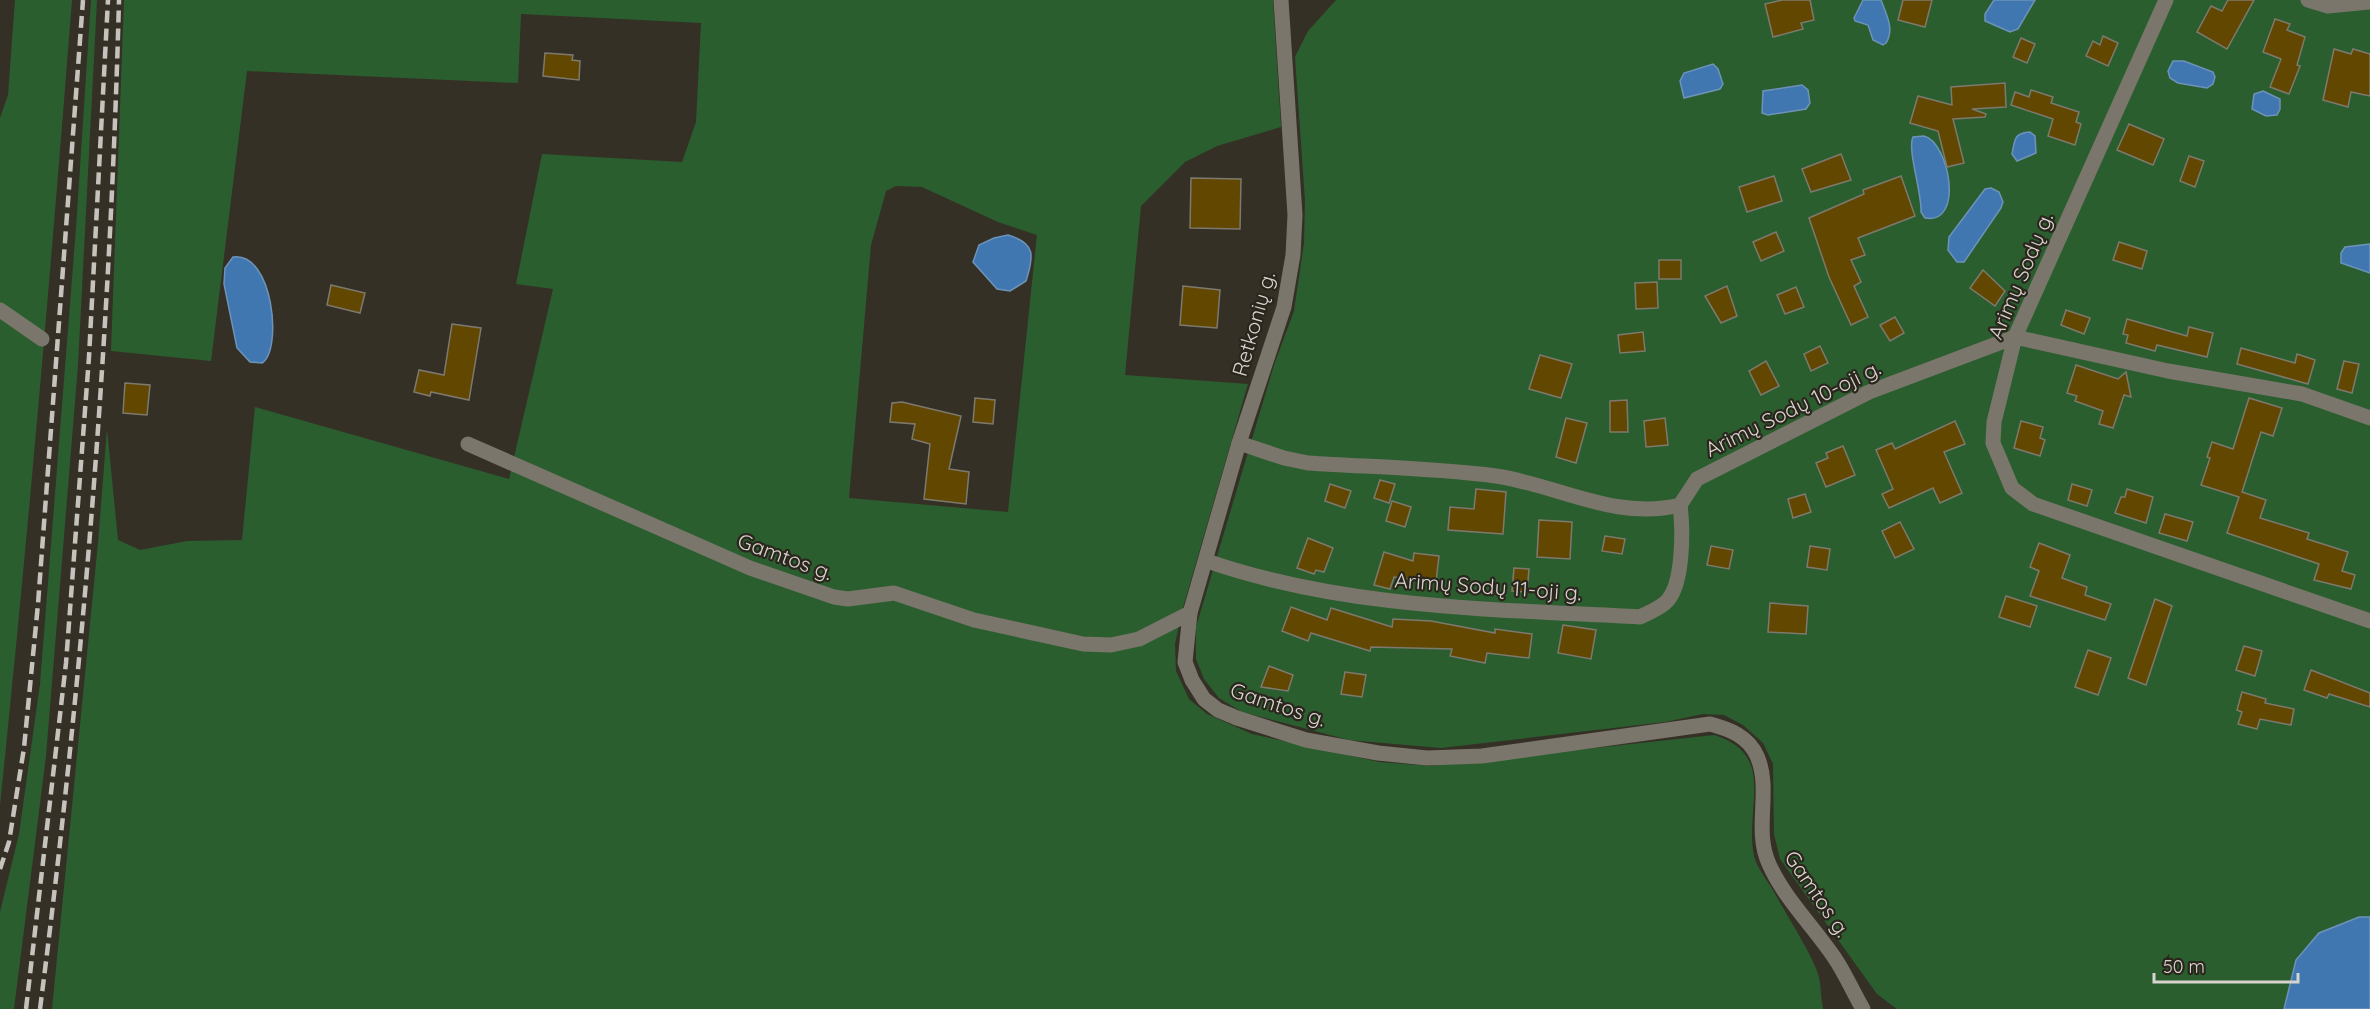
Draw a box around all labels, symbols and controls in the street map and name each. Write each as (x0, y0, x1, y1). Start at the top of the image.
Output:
street label: Arimų Sodų g. (1982, 208, 2058, 343)
street label: Retkonių g. (1226, 268, 1280, 379)
street label: Arimų Sodų 10-oji g. (1701, 354, 1885, 462)
street label: Gamtos g. (734, 527, 836, 585)
street label: Arimų Sodų 11-oji g. (1394, 566, 1582, 606)
street label: Gamtos g. (1227, 676, 1329, 732)
street label: Gamtos g. (1779, 845, 1856, 942)
scale bar (2154, 946, 2298, 984)
text: 50 m (2163, 955, 2205, 978)

